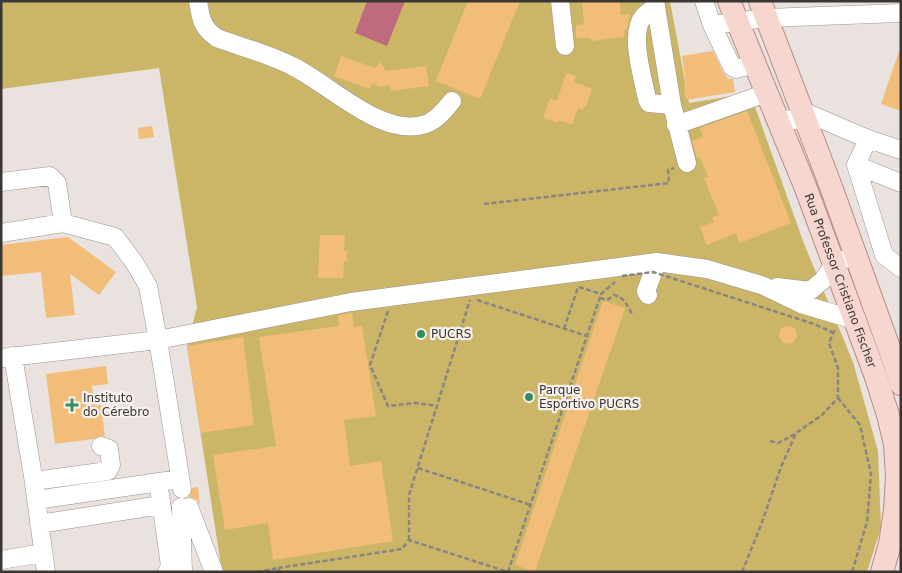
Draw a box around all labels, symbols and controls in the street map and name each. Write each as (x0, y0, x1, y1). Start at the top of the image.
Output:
street label: Rua Professor Cristiano Fischer (801, 191, 879, 370)
place label: PUCRS (431, 327, 471, 341)
marker: PUCRS (415, 328, 427, 340)
place label: Parque Esportivo PUCRS (539, 383, 639, 411)
place label: Instituto do Cérebro (83, 391, 149, 419)
marker: Parque Esportivo PUCRS (523, 391, 535, 403)
marker: Instituto do Cérebro (65, 398, 79, 412)

